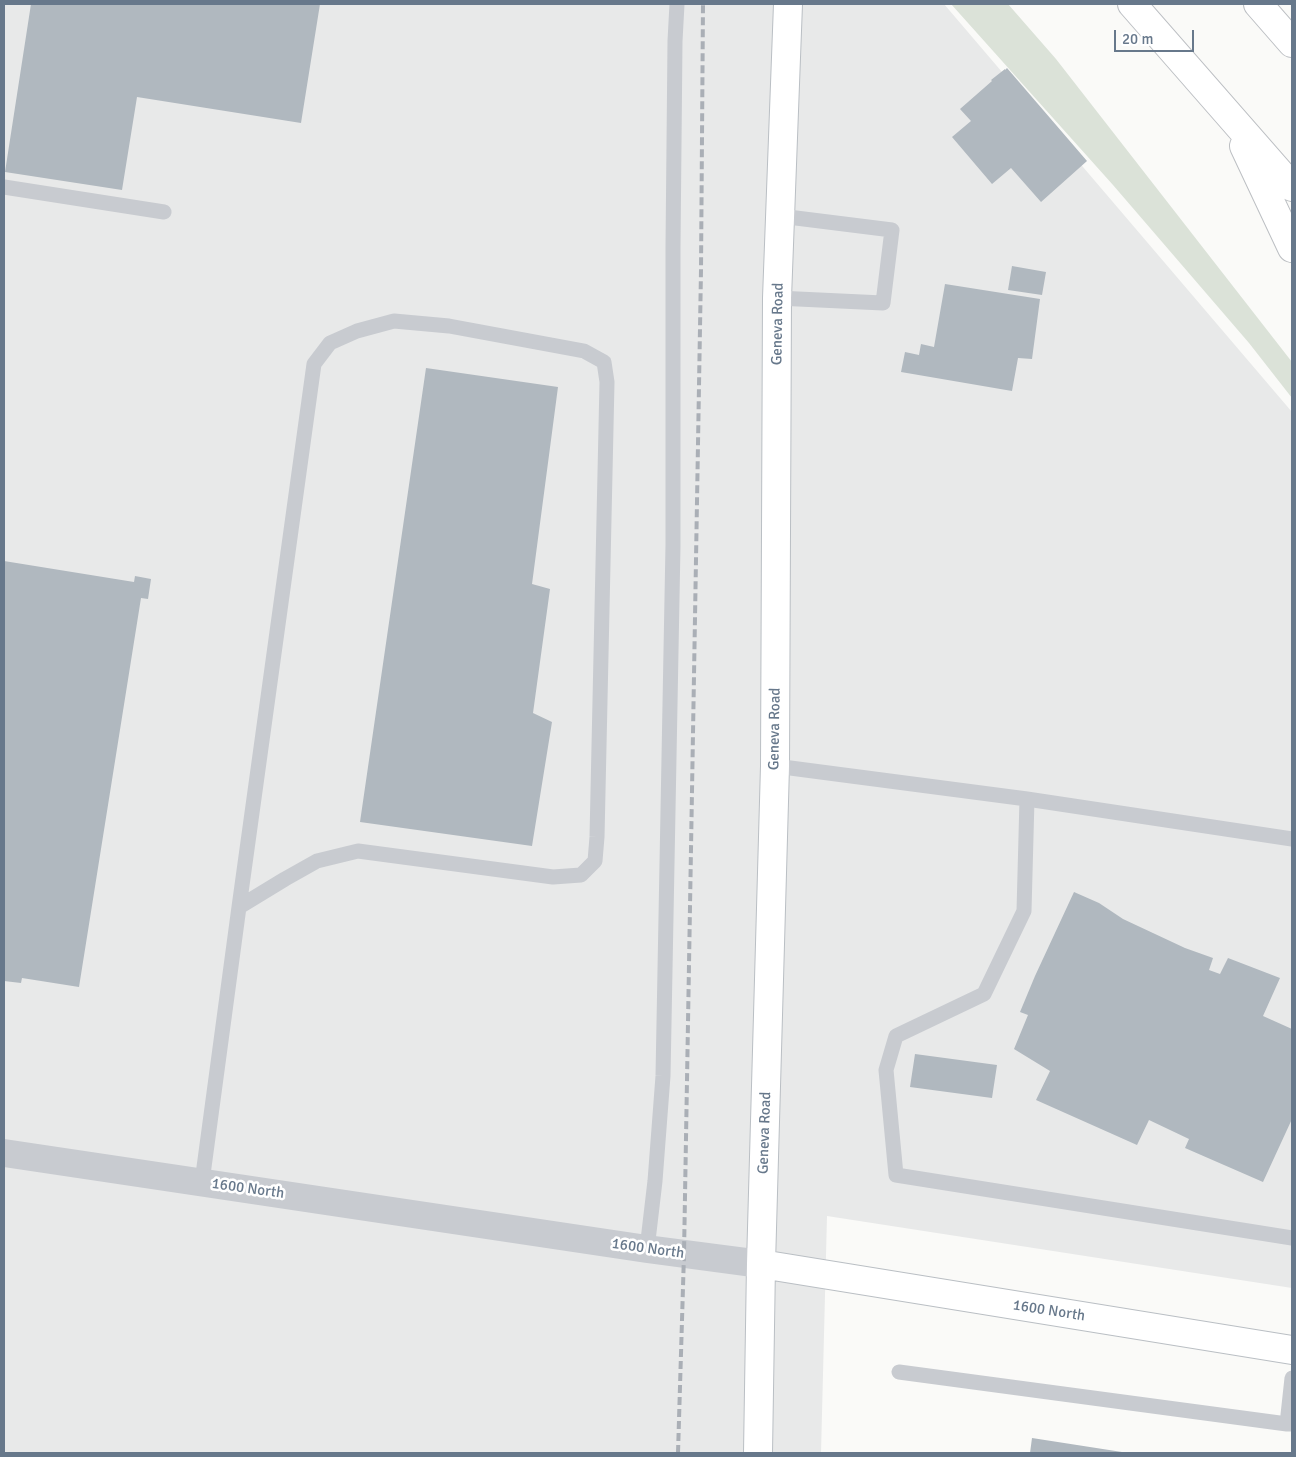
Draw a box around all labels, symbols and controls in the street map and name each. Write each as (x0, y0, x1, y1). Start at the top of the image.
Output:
scale bar (1116, 20, 1196, 52)
text: 20 m (1122, 30, 1153, 48)
street label: Geneva Road (768, 283, 788, 365)
street label: Geneva Road (765, 688, 785, 770)
street label: Geneva Road (755, 1091, 775, 1175)
street label: 1600 North (211, 1175, 285, 1203)
street label: 1600 North (611, 1235, 685, 1263)
street label: 1600 North (1012, 1296, 1086, 1326)

